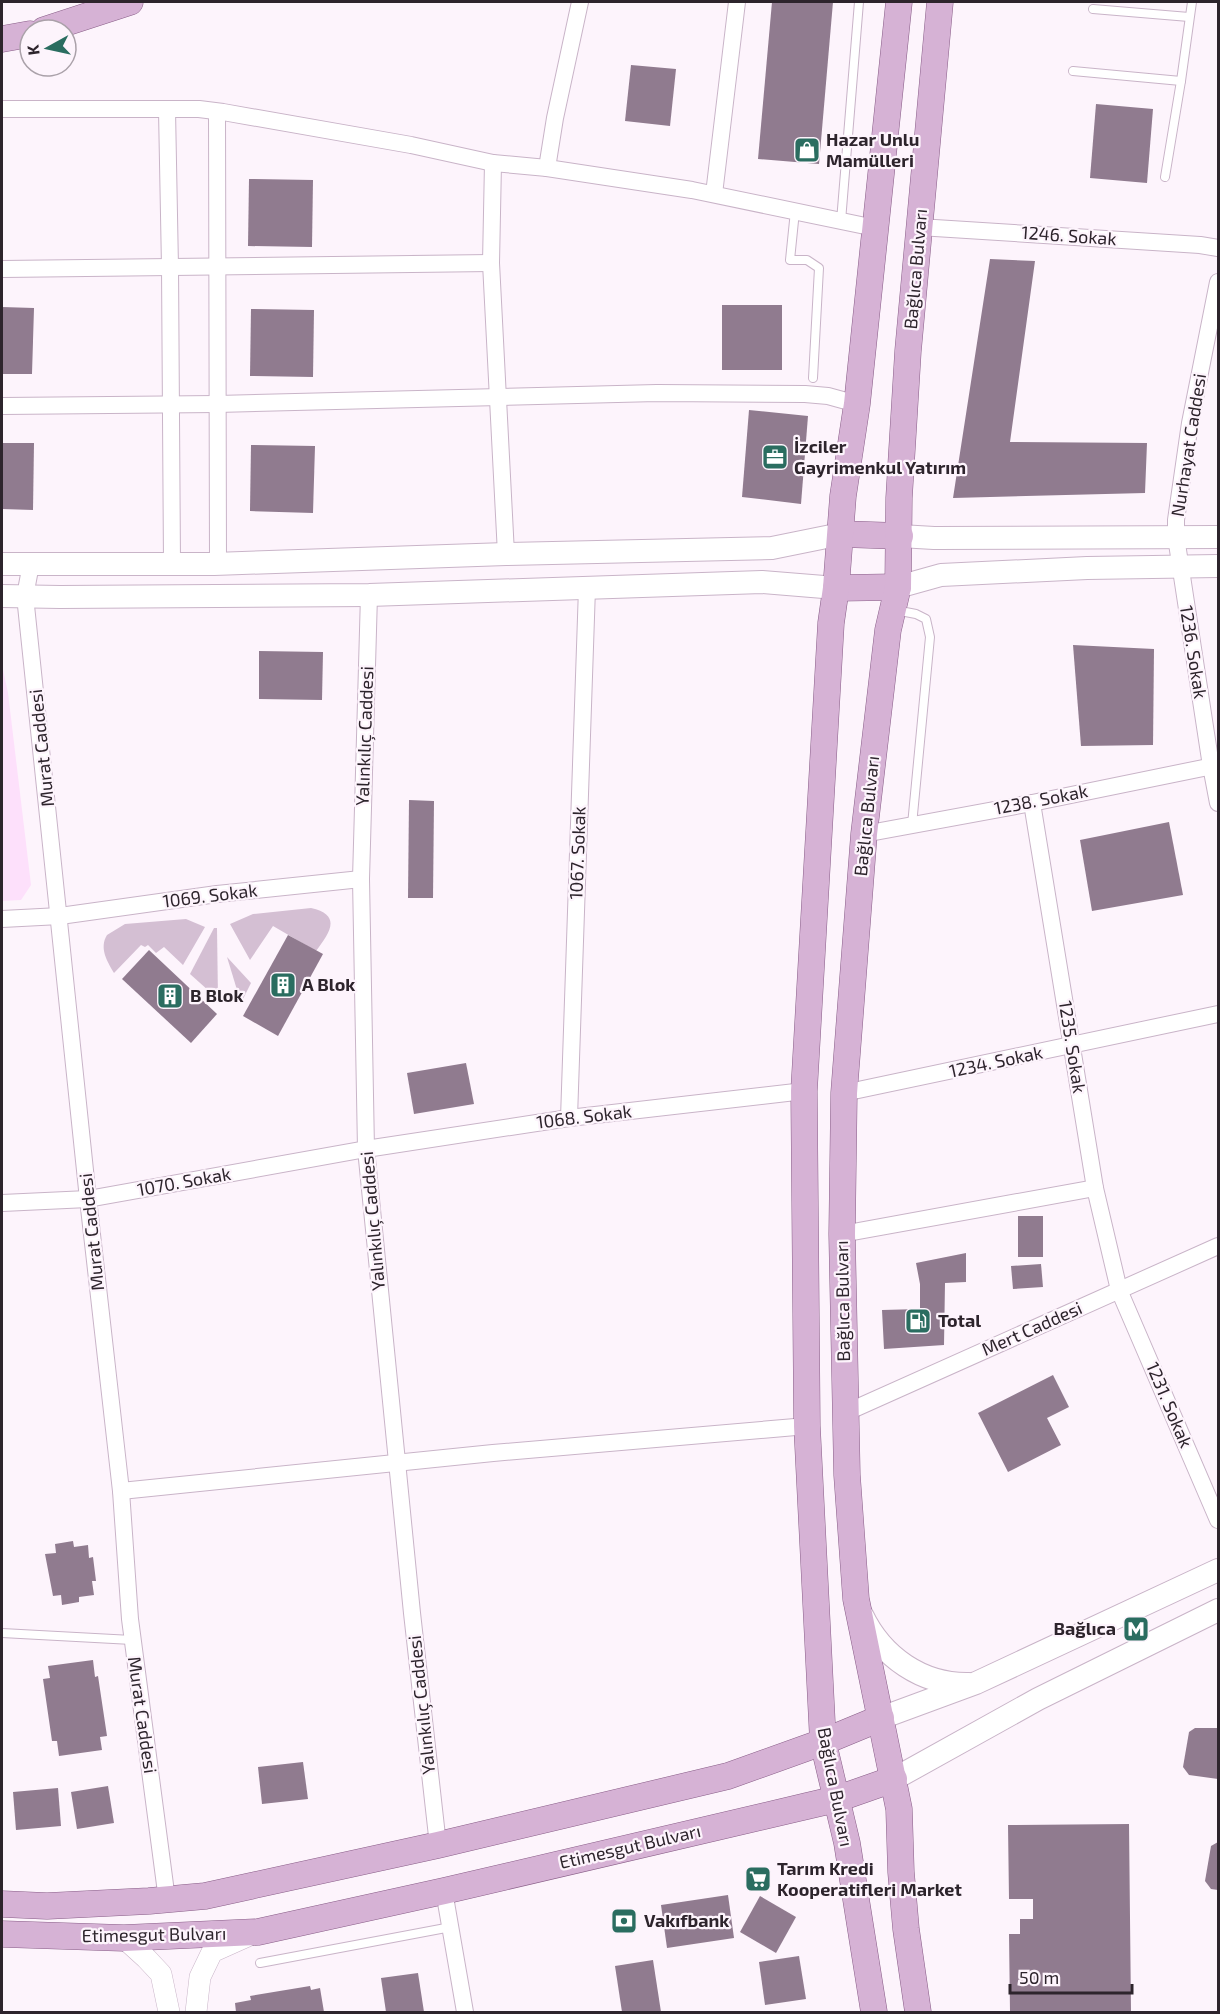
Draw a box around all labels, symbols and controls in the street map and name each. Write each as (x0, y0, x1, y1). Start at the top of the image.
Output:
north arrow (18, 18, 78, 78)
text: K (22, 43, 43, 57)
place label: Hazar Unlu Mamülleri (826, 128, 919, 171)
shop icon: Hazar Unlu Mamülleri (792, 135, 822, 165)
street label: Bağlıca Bulvarı (899, 208, 931, 330)
street label: 1246. Sokak (1021, 221, 1117, 249)
street label: Nurhayat Caddesi (1166, 372, 1210, 518)
place label: İzciler Gayrimenkul Yatırım (794, 435, 966, 478)
office icon: İzciler Gayrimenkul Yatırım (760, 442, 790, 472)
street label: 1236. Sokak (1176, 604, 1212, 700)
street label: Yalınkılıç Caddesi (351, 666, 378, 806)
street label: Murat Caddesi (24, 688, 58, 808)
street label: Bağlıca Bulvarı (849, 755, 883, 877)
street label: 1238. Sokak (992, 779, 1089, 819)
street label: 1067. Sokak (564, 806, 590, 900)
street label: 1069. Sokak (161, 878, 259, 912)
building icon: A Blok (268, 970, 298, 1000)
place label: A Blok (302, 973, 355, 995)
building icon: B Blok (155, 981, 185, 1011)
place label: B Blok (190, 984, 244, 1006)
street label: 1235. Sokak (1055, 999, 1091, 1095)
street label: 1234. Sokak (947, 1040, 1045, 1082)
street label: 1068. Sokak (535, 1099, 633, 1133)
street label: Yalınkılıç Caddesi (355, 1150, 390, 1292)
street label: 1070. Sokak (135, 1162, 232, 1200)
street label: Murat Caddesi (74, 1172, 108, 1292)
street label: Bağlıca Bulvarı (830, 1240, 854, 1362)
street label: Mert Caddesi (978, 1296, 1085, 1360)
fuel station icon: Total (903, 1306, 933, 1336)
place label: Total (938, 1309, 981, 1331)
street label: 1231. Sokak (1142, 1358, 1198, 1451)
metro station icon: Bağlıca (1121, 1614, 1151, 1644)
place label: Bağlıca (1053, 1617, 1116, 1639)
street label: Yalınkılıç Caddesi (403, 1634, 440, 1776)
street label: Murat Caddesi (124, 1655, 162, 1775)
street label: Bağlıca Bulvarı (814, 1725, 858, 1848)
street label: Etimesgut Bulvarı (557, 1819, 703, 1873)
place label: Tarım Kredi Kooperatifleri Market (777, 1857, 963, 1900)
supermarket icon: Tarım Kredi Kooperatifleri Market (743, 1864, 773, 1894)
bank icon: Vakıfbank (609, 1906, 639, 1936)
place label: Vakıfbank (644, 1909, 729, 1931)
street label: Etimesgut Bulvarı (82, 1922, 226, 1946)
scale bar (1010, 1957, 1132, 1995)
text: 50 m (1019, 1966, 1059, 1988)

